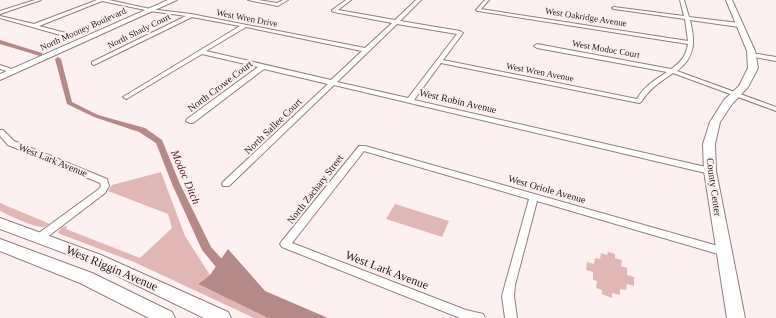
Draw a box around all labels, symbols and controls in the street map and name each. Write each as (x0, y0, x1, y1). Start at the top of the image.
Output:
street label: North Mooney Boulevard (38, 5, 128, 52)
street label: West Oakridge Avenue (544, 6, 628, 28)
street label: West Wren Drive (216, 7, 278, 29)
street label: North Shady Court (106, 11, 172, 51)
street label: West Modoc Court (572, 38, 641, 60)
street label: North Crowe Court (186, 58, 255, 114)
street label: West Wren Avenue (505, 61, 575, 83)
street label: West Robin Avenue (418, 87, 498, 115)
street label: North Sallee Court (242, 96, 304, 156)
street label: West Lark Avenue (17, 141, 90, 179)
water label: Modoc Ditch (169, 147, 203, 206)
street label: North Zachary Street (285, 152, 345, 226)
street label: County Center (704, 157, 724, 217)
street label: West Oriole Avenue (507, 173, 588, 205)
street label: West Riggin Avenue (64, 242, 160, 294)
street label: West Lark Avenue (343, 248, 431, 292)

